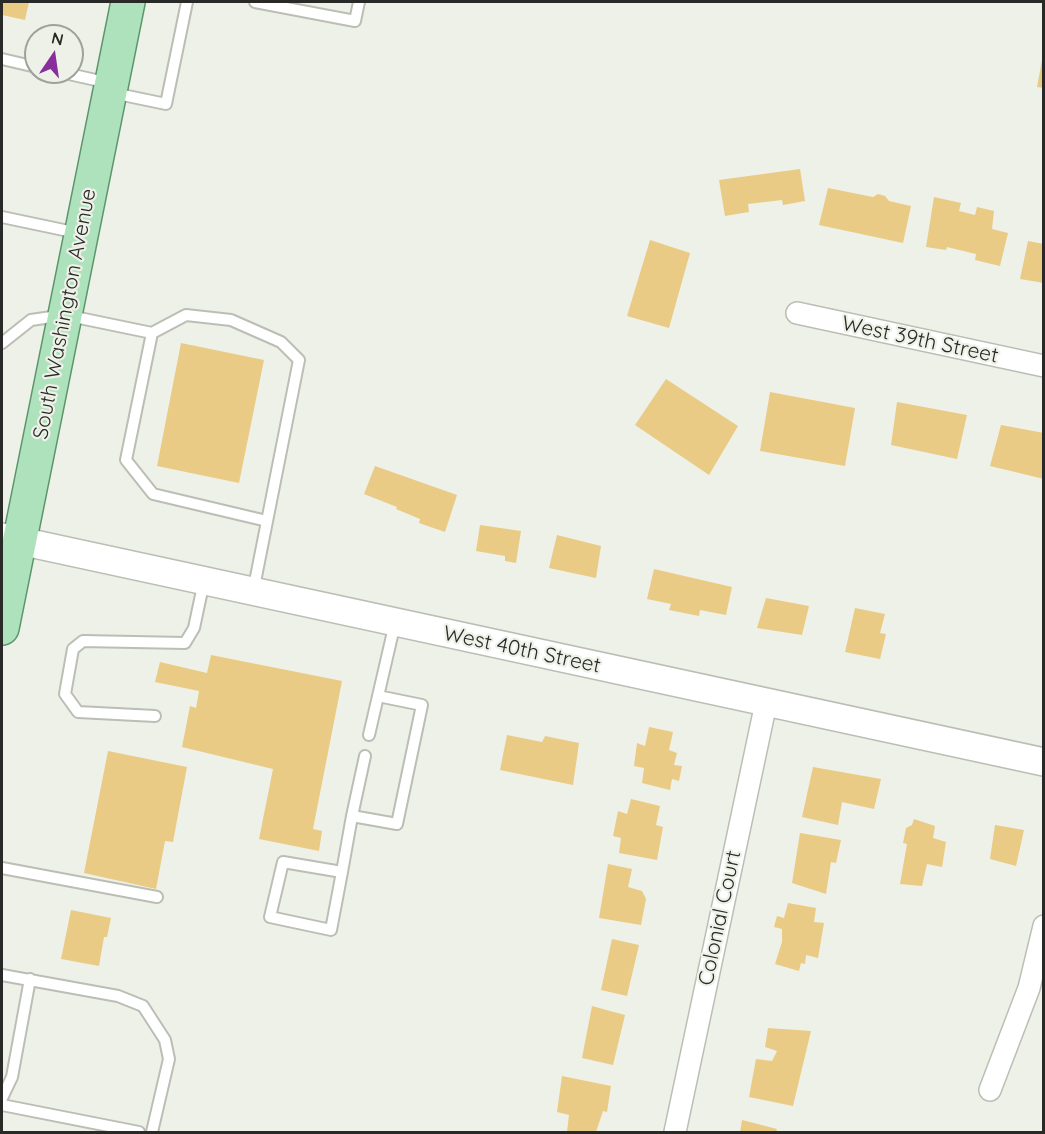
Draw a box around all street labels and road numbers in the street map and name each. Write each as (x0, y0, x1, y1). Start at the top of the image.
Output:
street label: South Washington Avenue (28, 186, 102, 442)
street label: West 39th Street (839, 311, 1001, 369)
street label: West 40th Street (441, 621, 603, 679)
street label: Colonial Court (693, 848, 747, 988)

